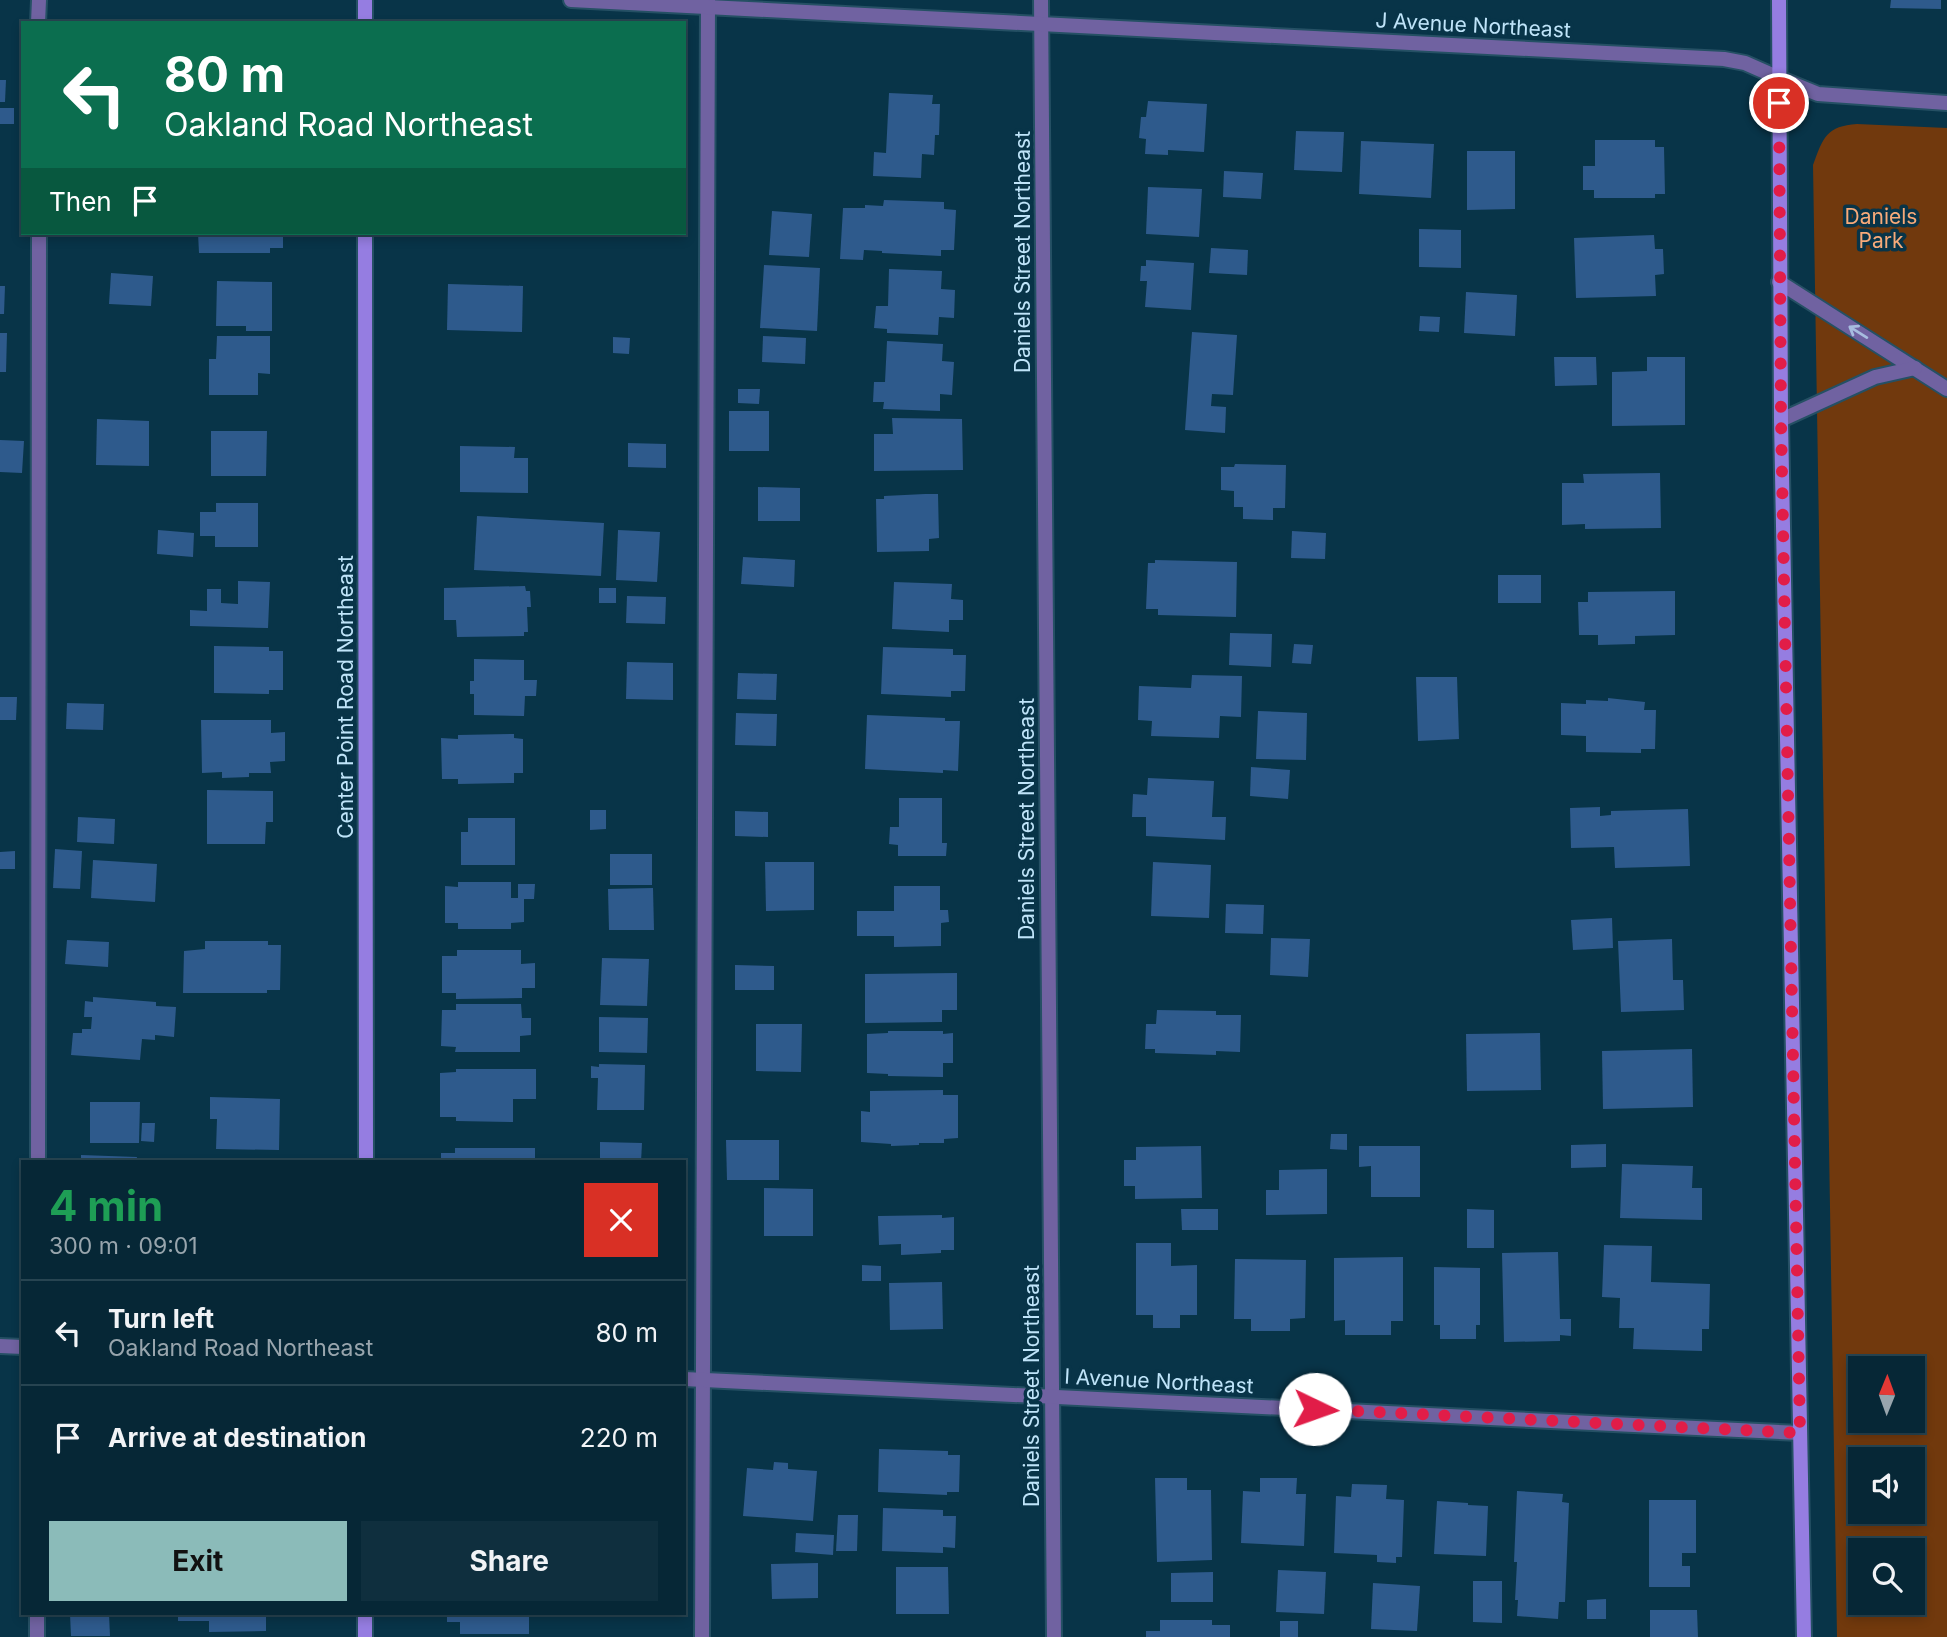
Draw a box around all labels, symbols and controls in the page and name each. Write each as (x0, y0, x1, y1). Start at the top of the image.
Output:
street label: J Avenue Northeast (1375, 7, 1571, 43)
text: 80 m (164, 45, 285, 104)
icon: left (49, 49, 140, 140)
pin (1749, 73, 1809, 133)
icon: arrive (1760, 84, 1798, 122)
text: Oakland Road Northeast (164, 105, 533, 144)
street label: Daniels Street Northeast (1010, 131, 1035, 373)
icon: arrive (126, 182, 164, 220)
text: Then (49, 186, 112, 217)
park label: Daniels Park (1845, 204, 1917, 253)
one-way arrow (1848, 324, 1868, 338)
street label: Center Point Road Northeast (333, 555, 358, 839)
street label: Daniels Street Northeast (1014, 698, 1039, 940)
text: 4 min (49, 1180, 163, 1231)
button: close (584, 1183, 658, 1257)
text: 300 m · 09:01 (49, 1232, 198, 1260)
street label: Daniels Street Northeast (1019, 1265, 1044, 1507)
text: Turn left (108, 1303, 214, 1334)
icon: left (49, 1314, 87, 1352)
text: 80 m (595, 1317, 658, 1348)
text: Oakland Road Northeast (108, 1334, 373, 1362)
north arrow (1848, 1356, 1925, 1433)
map controls (1848, 1356, 1925, 1615)
street label: I Avenue Northeast (1064, 1364, 1254, 1398)
position arrow (1278, 1372, 1352, 1446)
icon: arrive (49, 1419, 87, 1457)
text: Arrive at destination (108, 1422, 367, 1453)
text: 220 m (580, 1422, 658, 1453)
button: sound (1848, 1447, 1925, 1524)
button: Exit (49, 1521, 347, 1601)
button: Share (361, 1521, 658, 1601)
button: search (1848, 1538, 1925, 1615)

